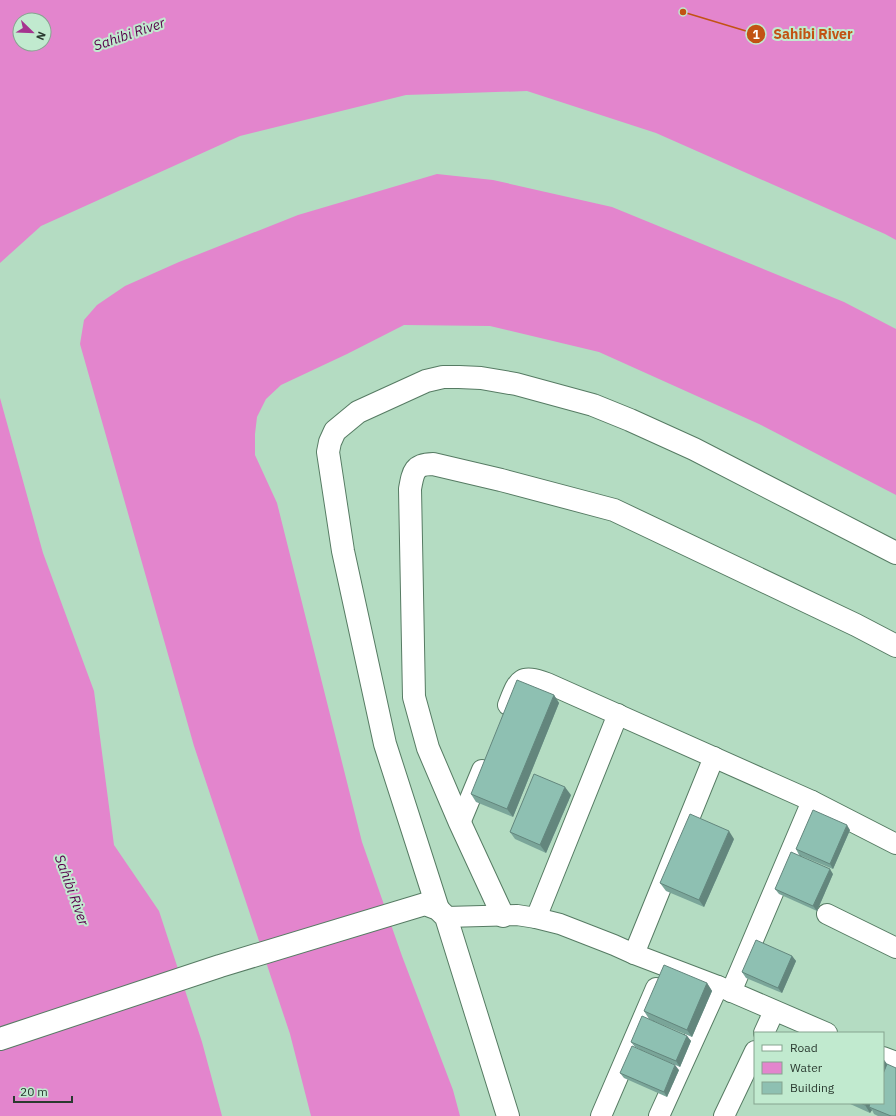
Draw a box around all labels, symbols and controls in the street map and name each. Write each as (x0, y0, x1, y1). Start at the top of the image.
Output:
north arrow (12, 12, 52, 52)
water label: Sahibi River (91, 13, 168, 55)
callout: Sahibi River (746, 21, 861, 47)
text: Sahibi River (773, 25, 853, 43)
text: 1 (752, 27, 760, 42)
text: N (33, 30, 49, 42)
water label: Sahibi River (51, 852, 93, 929)
legend (754, 1032, 884, 1104)
text: Road (790, 1040, 818, 1055)
text: Water (790, 1060, 823, 1075)
scale bar (14, 1078, 72, 1104)
text: Building (790, 1080, 835, 1095)
text: 20 m (20, 1084, 48, 1099)

